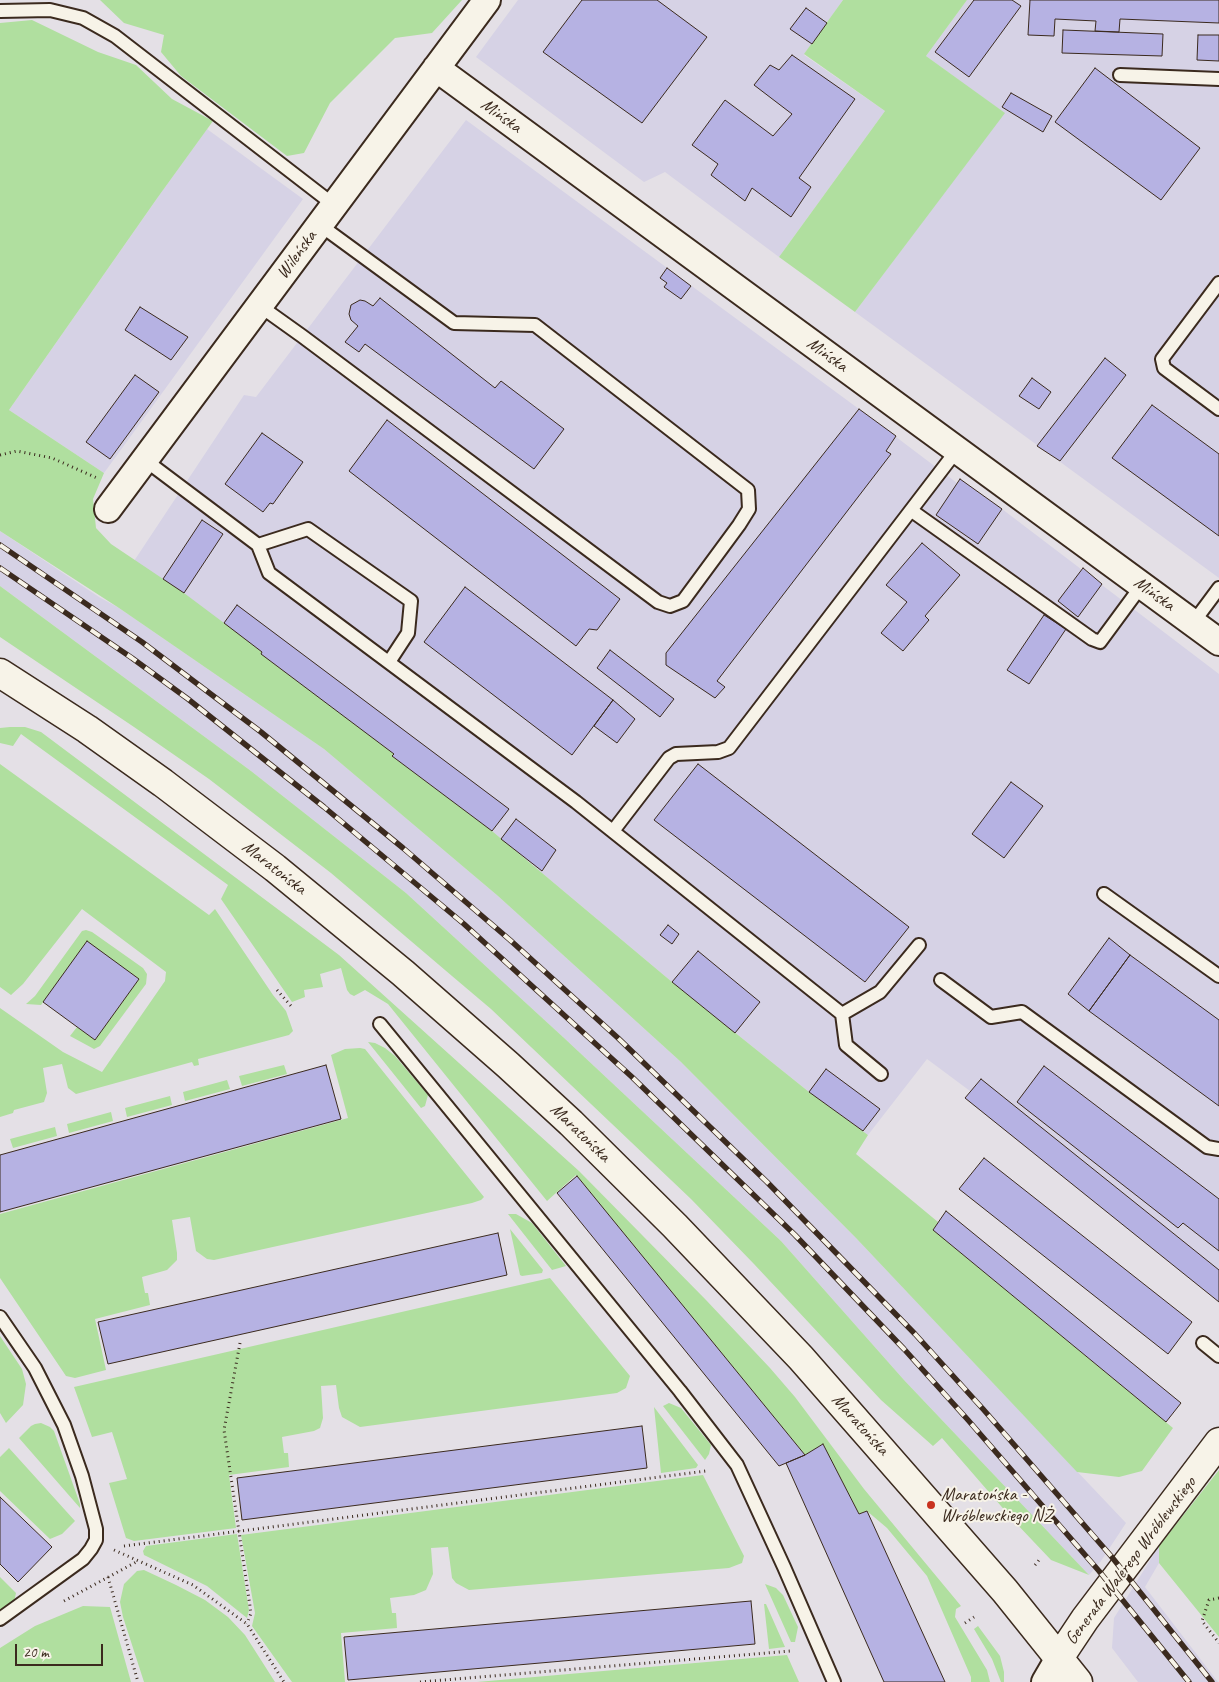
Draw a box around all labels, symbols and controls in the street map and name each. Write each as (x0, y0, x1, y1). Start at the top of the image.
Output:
street label: Mińska (476, 94, 526, 138)
street label: Wileńska (272, 227, 322, 283)
street label: Mińska (802, 333, 852, 377)
street label: Mińska (1129, 572, 1179, 616)
street label: Maratońska (238, 836, 310, 900)
street label: Maratońska (545, 1099, 615, 1167)
street label: Maratońska (827, 1390, 893, 1460)
street label: Generała Walerego Wróblewskiego (1061, 1473, 1201, 1649)
place label: Maratońska - Wróblewskiego NŻ (941, 1484, 1052, 1526)
marker: Maratońska - Wróblewskiego NŻ (925, 1499, 937, 1511)
scale bar (18, 1634, 105, 1666)
text: 20 m (23, 1643, 49, 1662)

